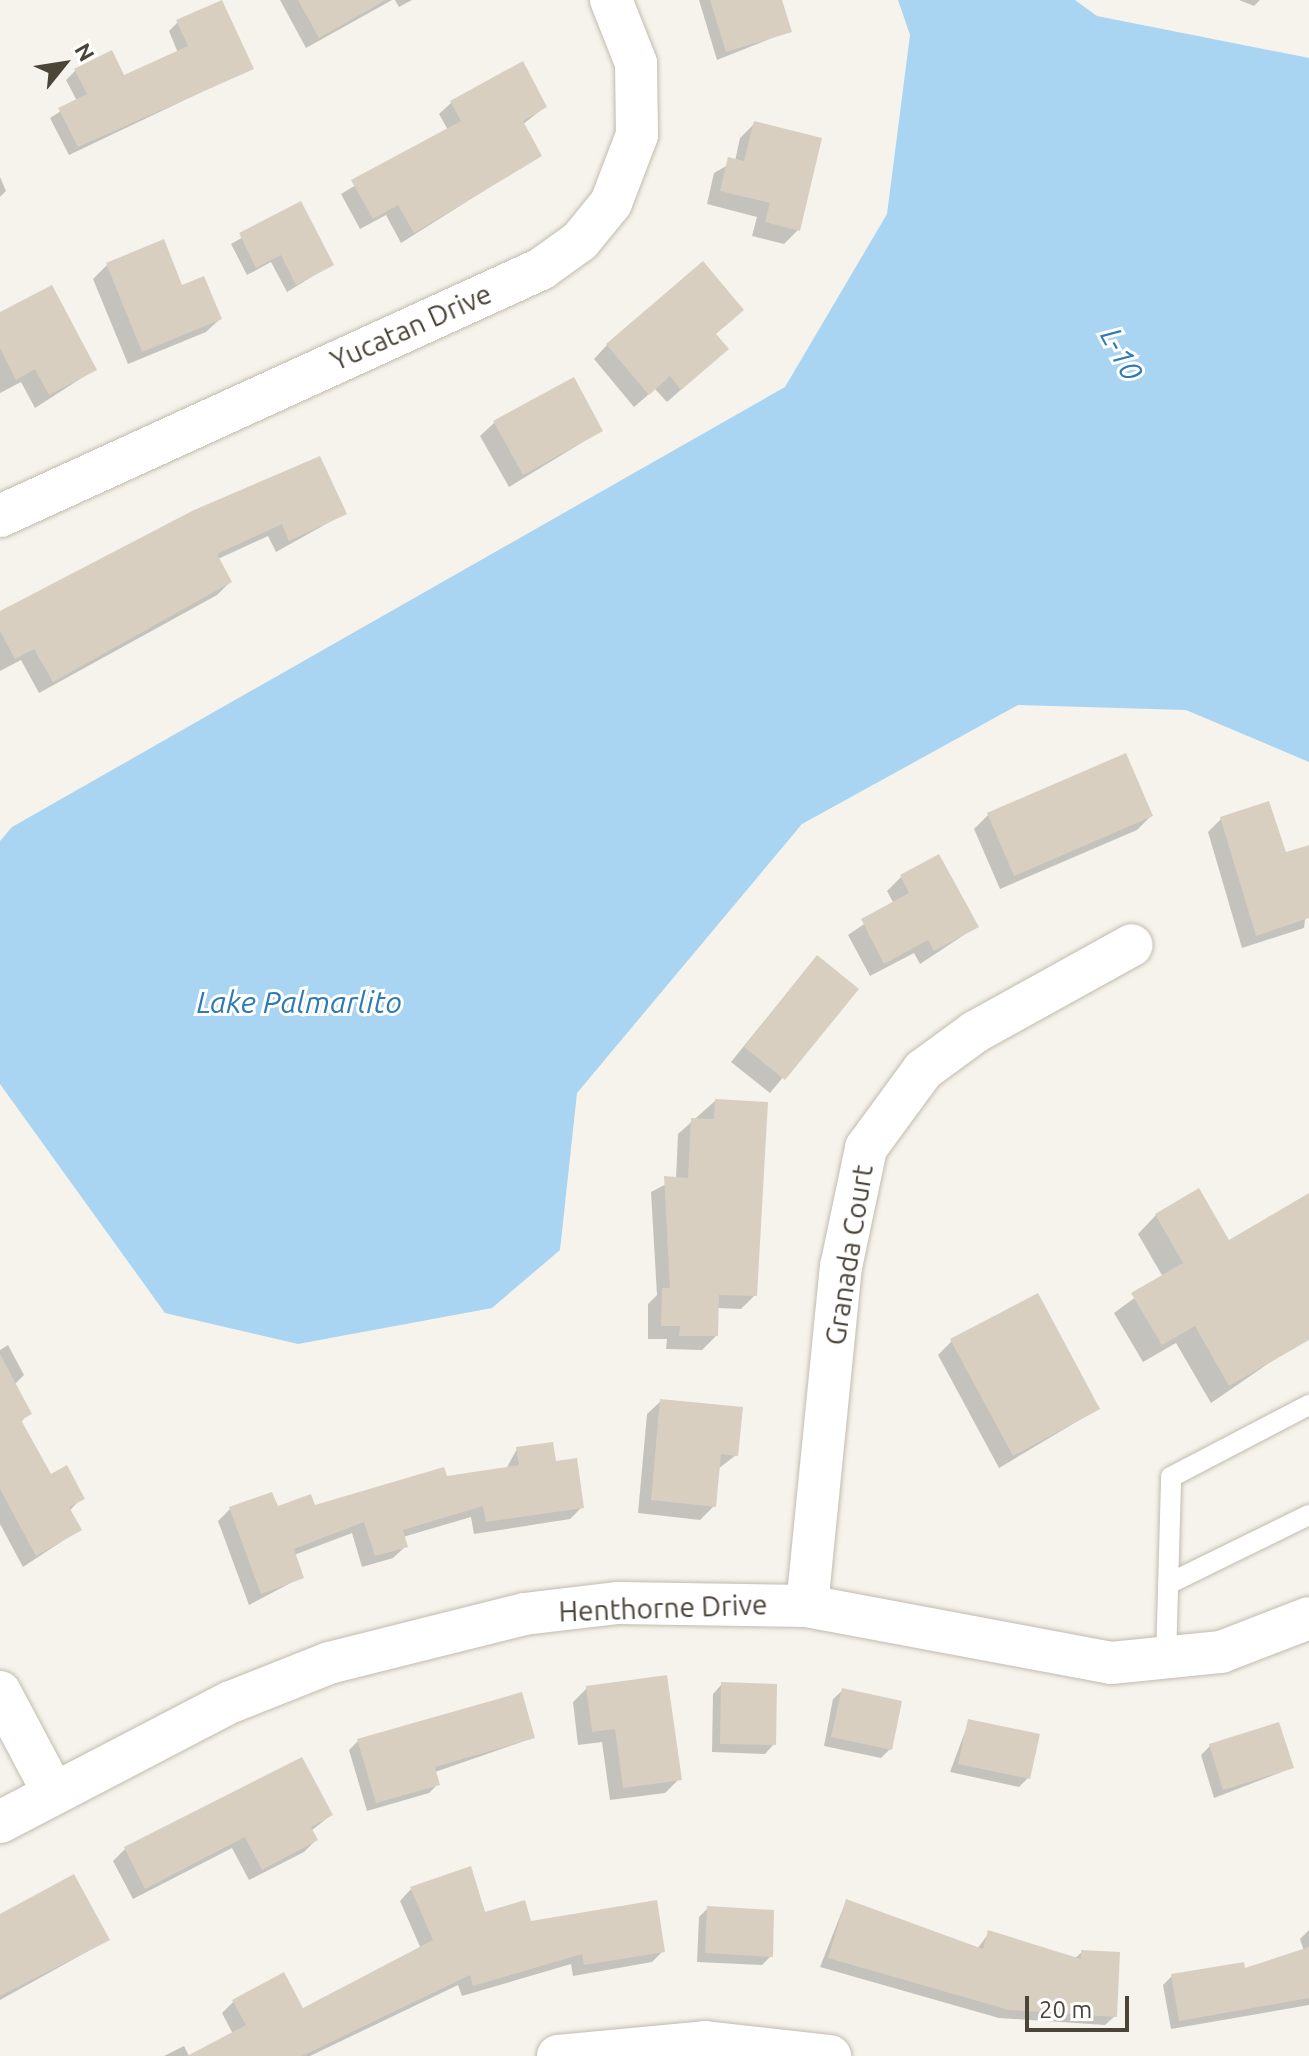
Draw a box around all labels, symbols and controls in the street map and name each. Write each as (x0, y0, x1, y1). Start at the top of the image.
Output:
north arrow (24, 24, 104, 104)
text: N (70, 38, 100, 65)
street label: Yucatan Drive (325, 277, 497, 377)
water label: L-10 (1093, 321, 1151, 387)
water label: Lake Palmarlito (196, 984, 402, 1020)
street label: Granada Court (818, 1162, 880, 1348)
street label: Henthorne Drive (558, 1588, 768, 1628)
scale bar (1029, 1980, 1133, 2030)
text: 20 m (1039, 1996, 1092, 2023)

